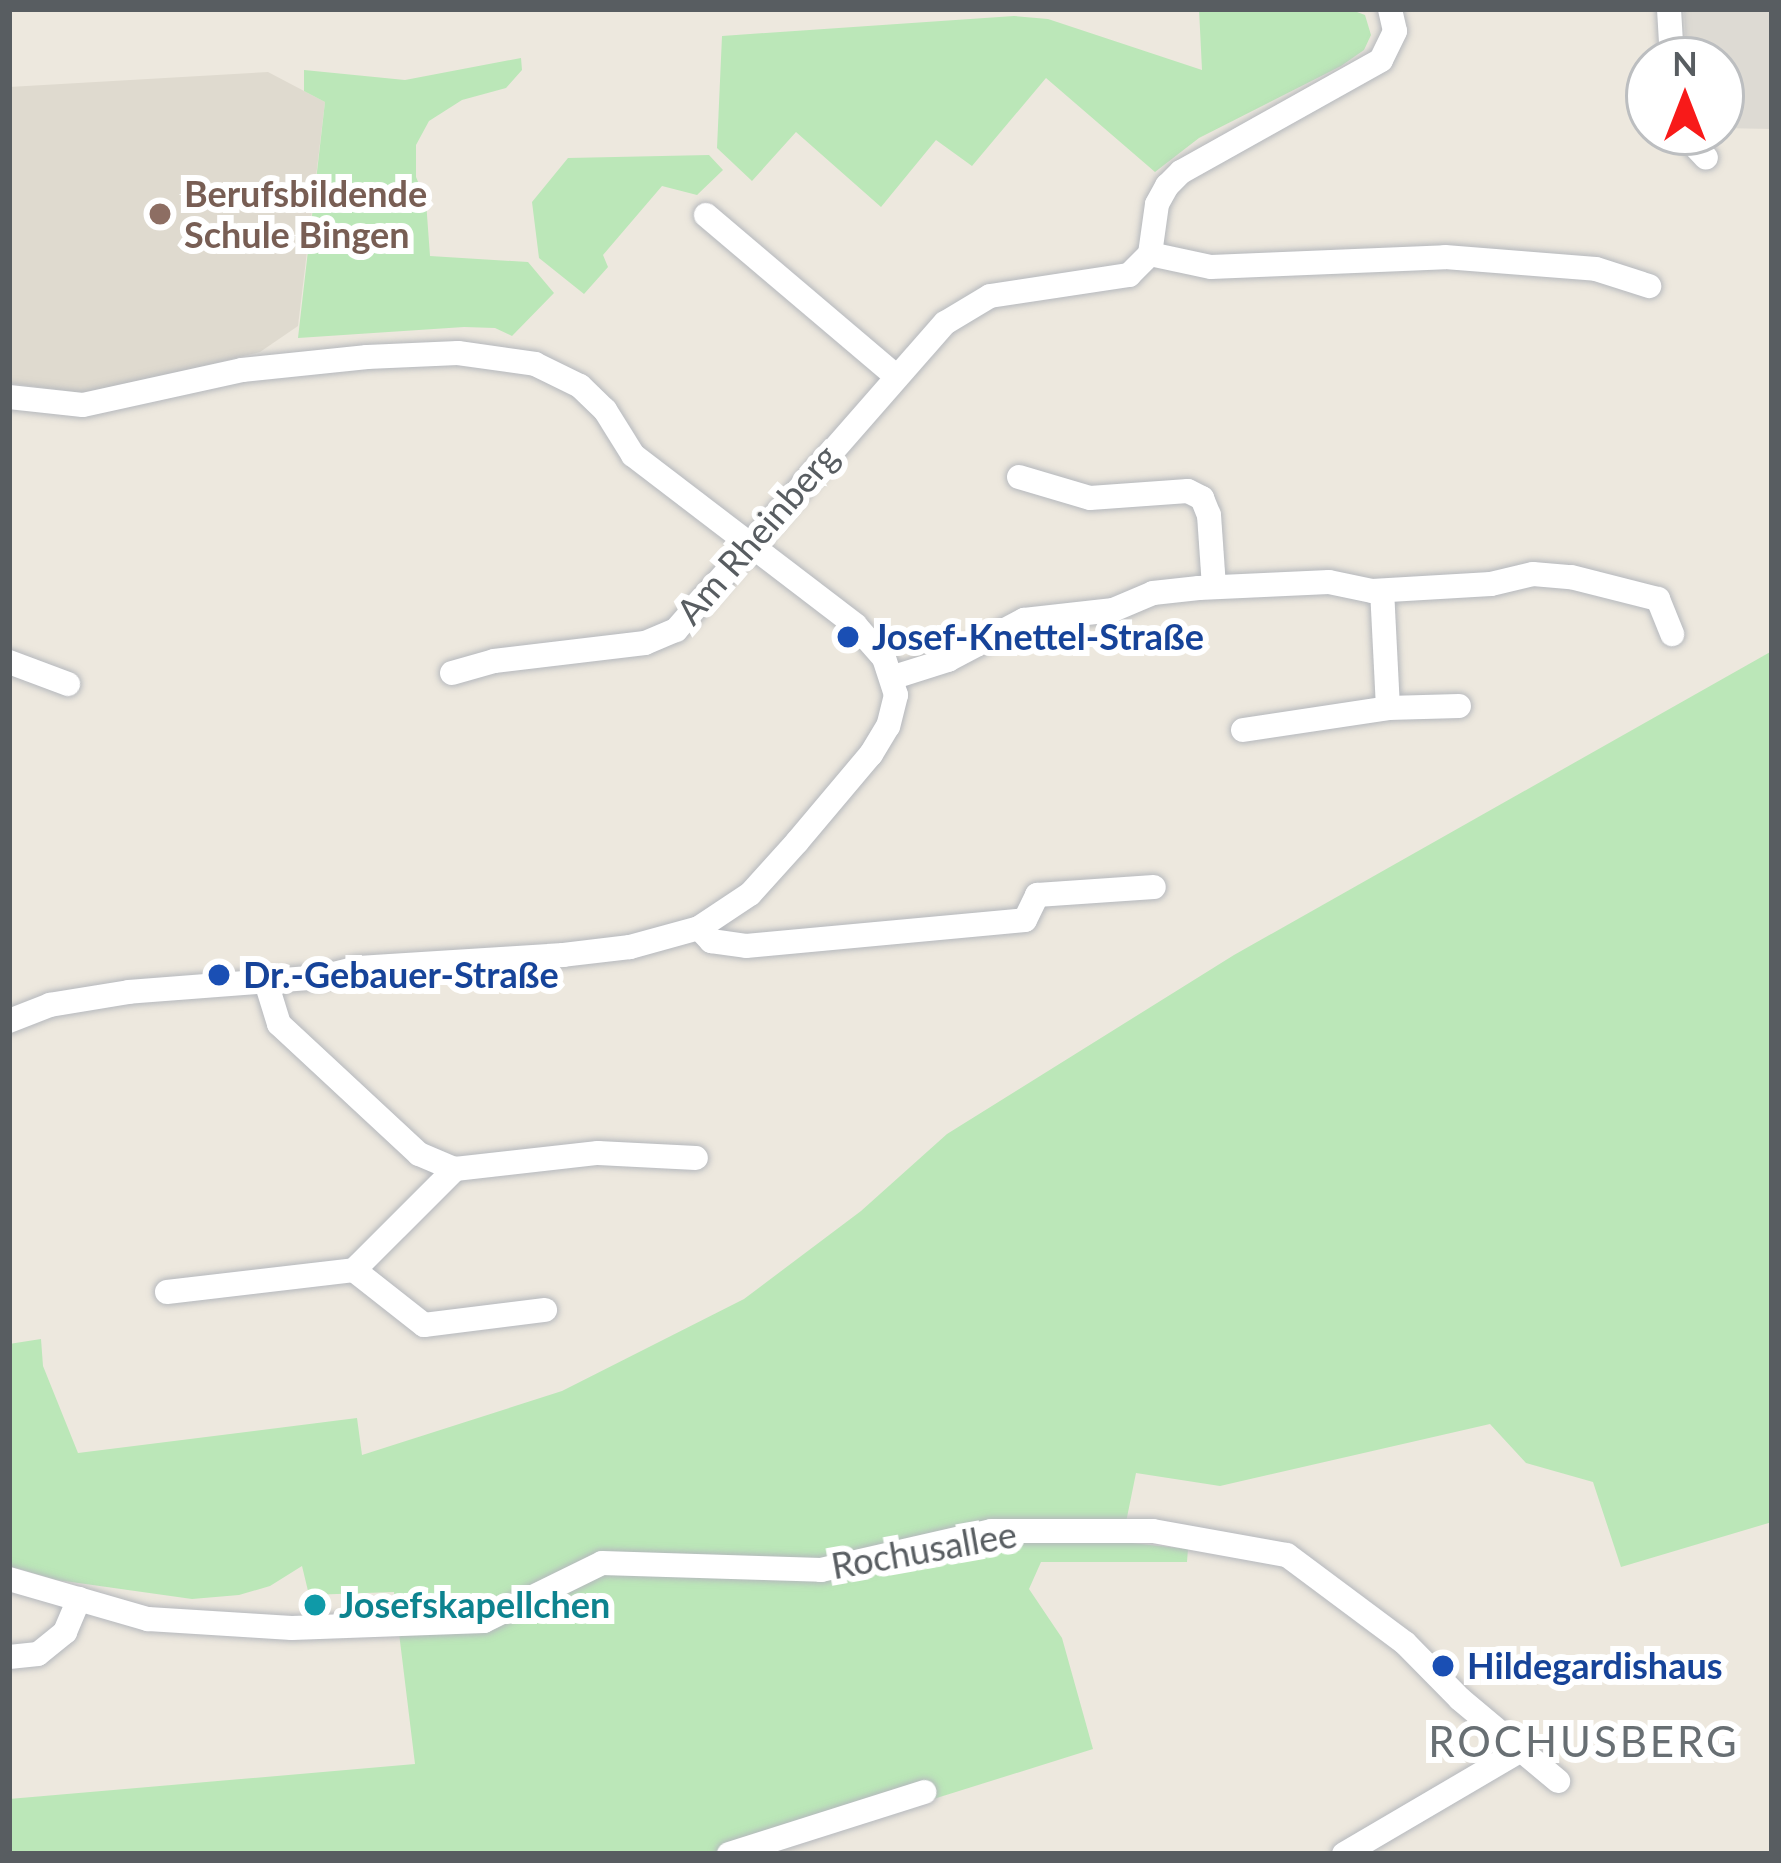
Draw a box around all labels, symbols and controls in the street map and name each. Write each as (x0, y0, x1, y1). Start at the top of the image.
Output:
north arrow (1625, 36, 1745, 156)
text: N (1672, 43, 1698, 83)
place label: Berufsbildende Schule Bingen (184, 171, 427, 256)
marker: Berufsbildende Schule Bingen (147, 201, 173, 227)
street label: Am Rheinberg (667, 435, 847, 633)
place label: Josef-Knettel-Straße (872, 615, 1204, 659)
marker: Josef-Knettel-Straße (835, 624, 861, 650)
place label: Dr.-Gebauer-Straße (243, 953, 559, 997)
marker: Dr.-Gebauer-Straße (206, 962, 232, 988)
street label: Rochusallee (828, 1512, 1020, 1588)
place label: Josefskapellchen (339, 1583, 610, 1627)
marker: Josefskapellchen (302, 1592, 328, 1618)
place label: Hildegardishaus (1467, 1644, 1723, 1688)
marker: Hildegardishaus (1430, 1653, 1456, 1679)
district label: ROCHUSBERG (1428, 1716, 1740, 1766)

